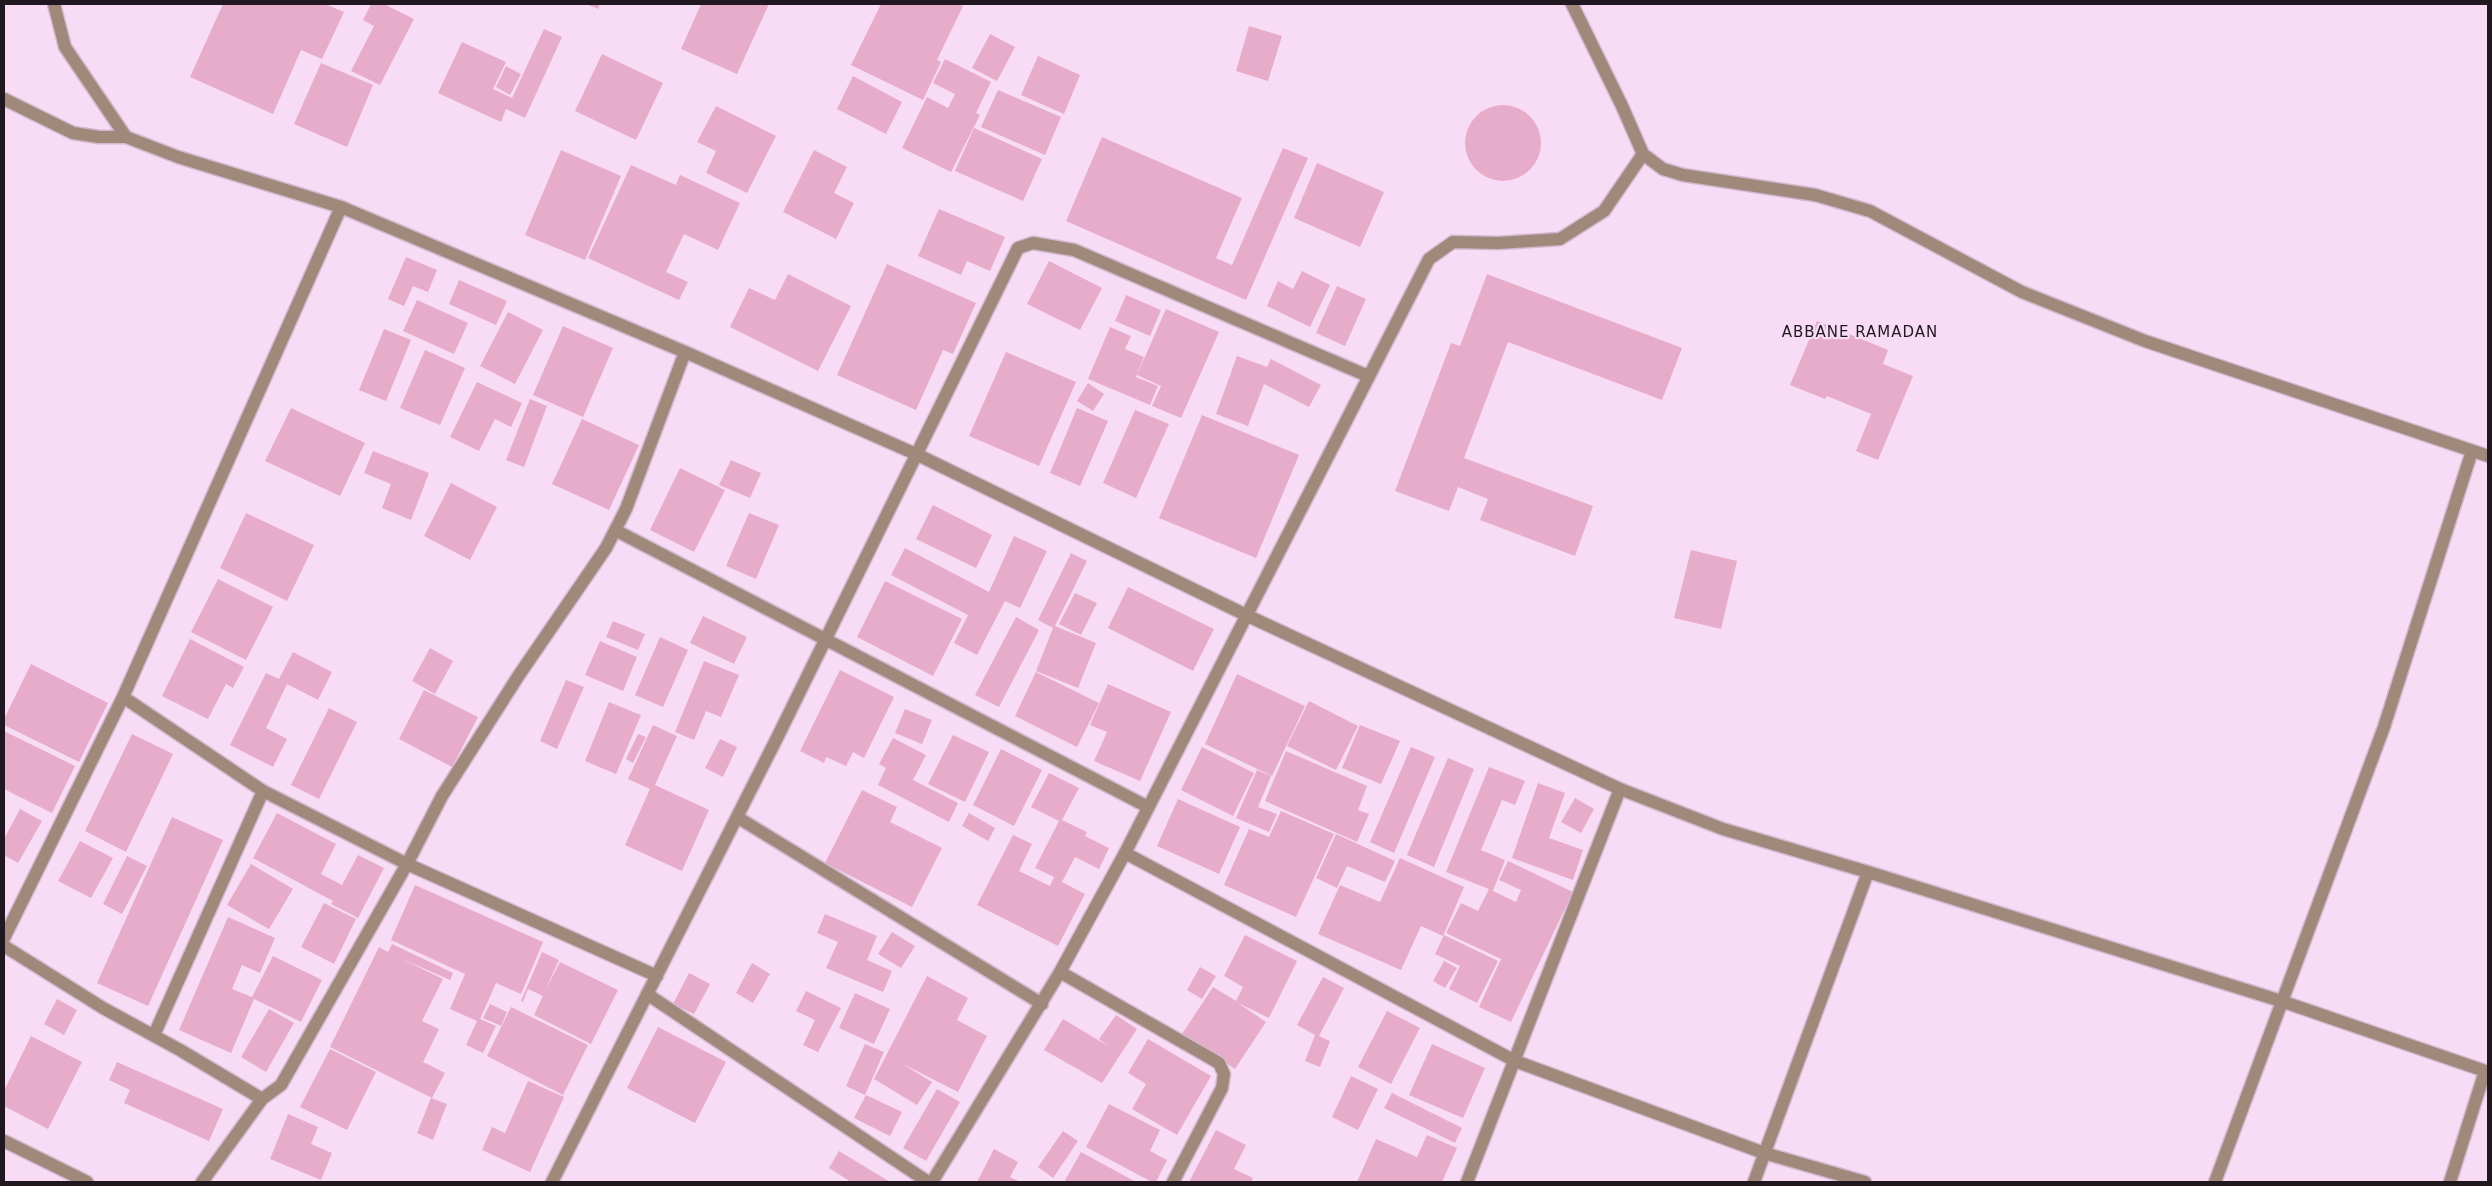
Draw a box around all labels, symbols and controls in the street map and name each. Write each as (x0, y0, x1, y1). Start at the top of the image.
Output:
district label: ABBANE RAMADAN (1780, 324, 1940, 342)

